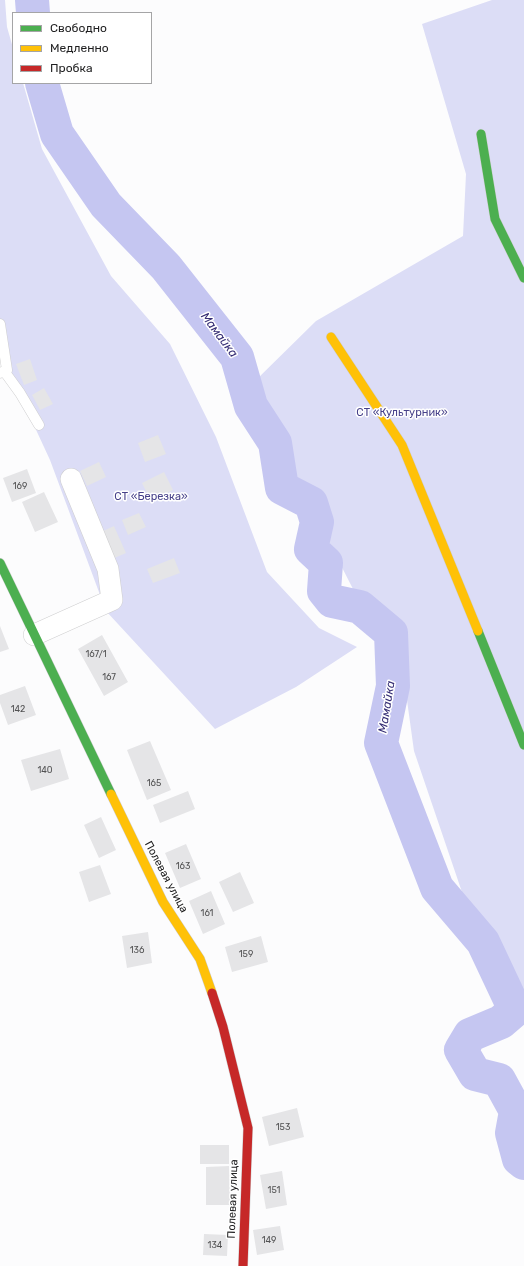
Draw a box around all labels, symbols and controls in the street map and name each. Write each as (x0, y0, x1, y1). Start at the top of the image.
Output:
legend (12, 12, 152, 84)
text: Свободно (50, 21, 107, 35)
text: Медленно (50, 41, 109, 55)
text: Пробка (50, 61, 93, 75)
water label: Мамайка (197, 310, 241, 360)
park label: СТ «Культурник» (356, 406, 448, 420)
house number: 169 (13, 481, 27, 491)
park label: СТ «Березка» (114, 490, 188, 504)
house number: 167/1 (85, 649, 107, 659)
house number: 167 (102, 672, 116, 682)
water label: Мамайка (376, 680, 398, 734)
house number: 142 (11, 704, 25, 714)
house number: 140 (37, 765, 53, 775)
house number: 165 (147, 778, 161, 788)
street label: Полевая улица (142, 839, 190, 915)
house number: 163 (176, 861, 190, 871)
house number: 161 (201, 908, 213, 918)
house number: 136 (130, 945, 144, 955)
house number: 159 (239, 949, 253, 959)
house number: 153 (276, 1122, 290, 1132)
street label: Полевая улица (225, 1159, 241, 1239)
house number: 151 (268, 1185, 280, 1195)
house number: 149 (262, 1235, 276, 1245)
house number: 134 (208, 1240, 222, 1250)

